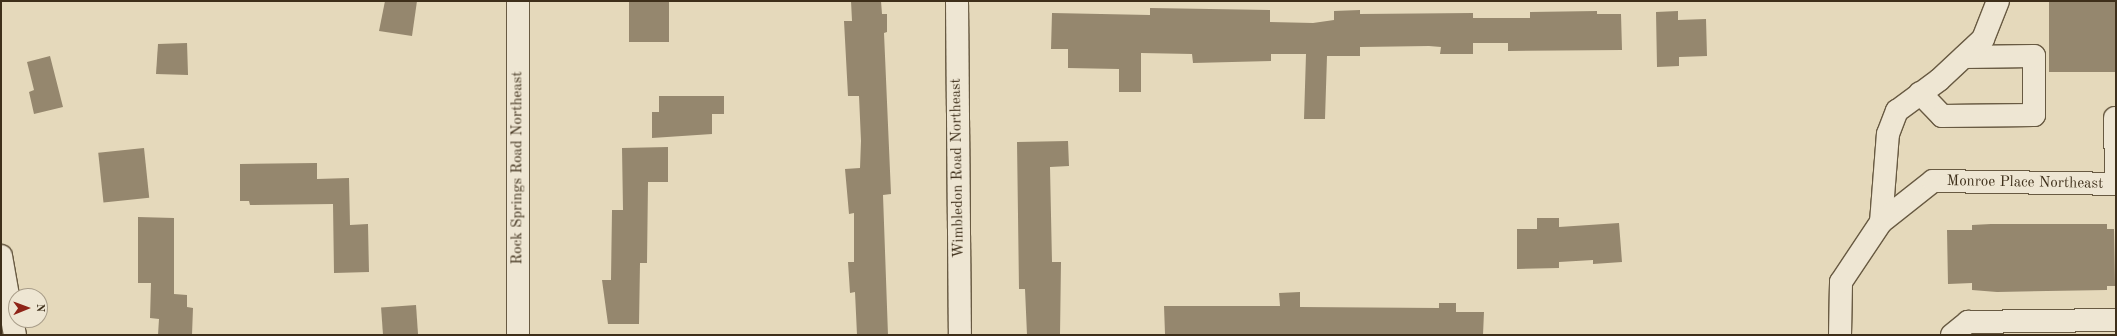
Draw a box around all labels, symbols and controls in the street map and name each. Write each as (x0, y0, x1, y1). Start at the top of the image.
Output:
street label: Rock Springs Road Northeast (509, 71, 527, 265)
street label: Wimbledon Road Northeast (947, 78, 969, 258)
street label: Monroe Place Northeast (1946, 173, 2104, 193)
north arrow (8, 288, 48, 328)
text: N (34, 304, 45, 312)

